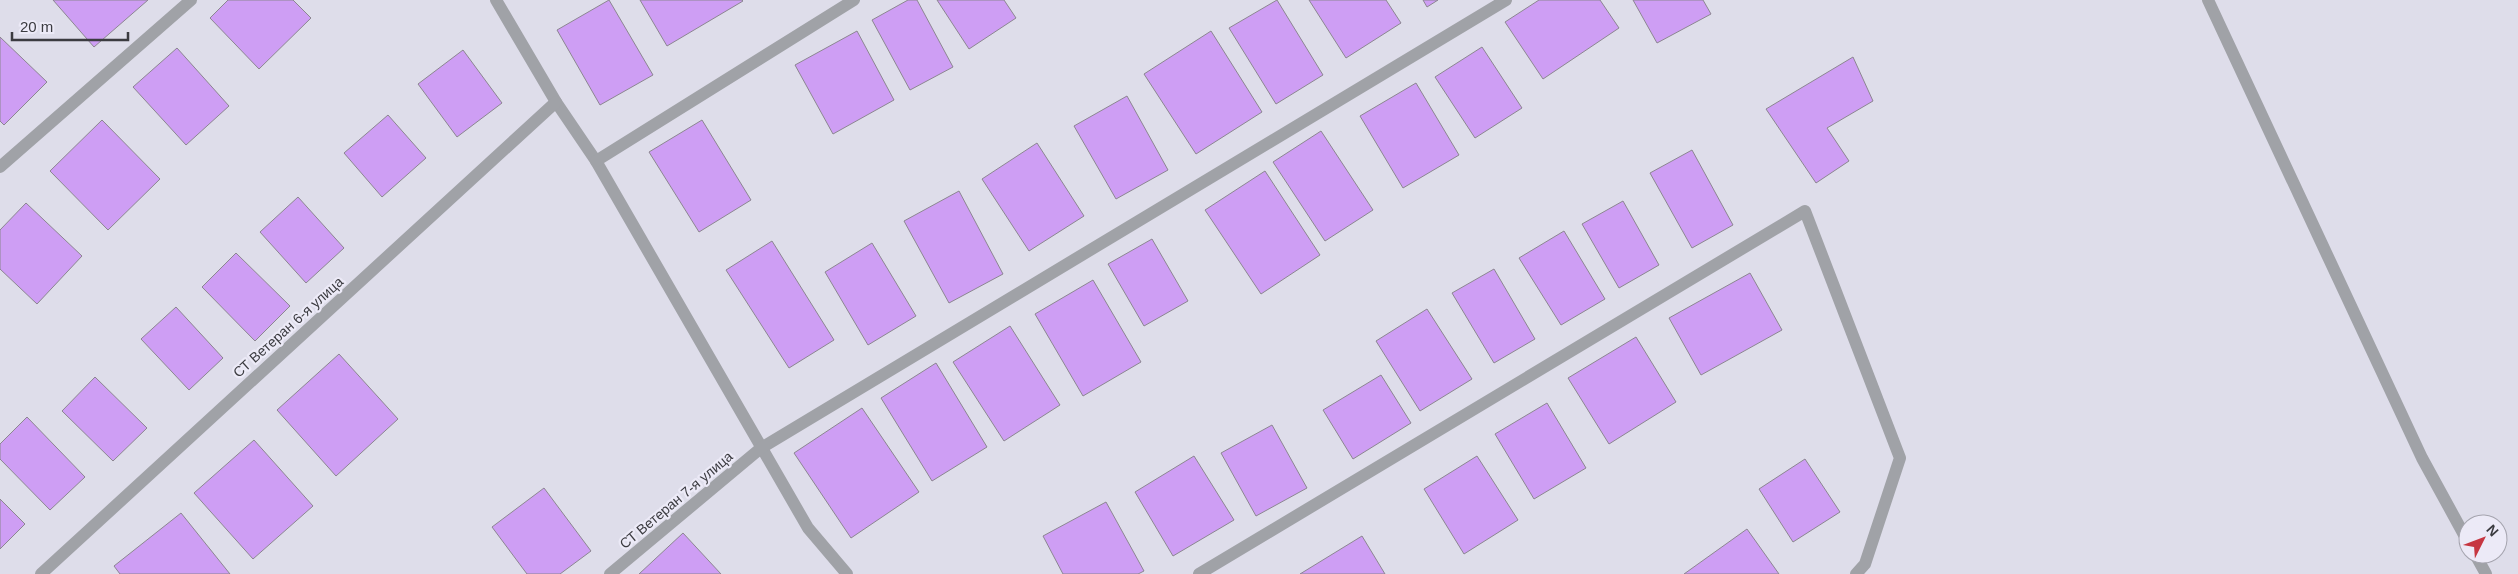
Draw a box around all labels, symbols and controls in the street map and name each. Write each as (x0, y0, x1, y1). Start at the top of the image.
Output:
scale bar (12, 10, 129, 42)
text: 20 m (20, 18, 53, 35)
street label: СТ Ветеран 6-я улица (230, 273, 346, 381)
street label: СТ Ветеран 7-я улица (616, 448, 736, 552)
north arrow (2458, 514, 2508, 564)
text: N (2483, 521, 2502, 539)

